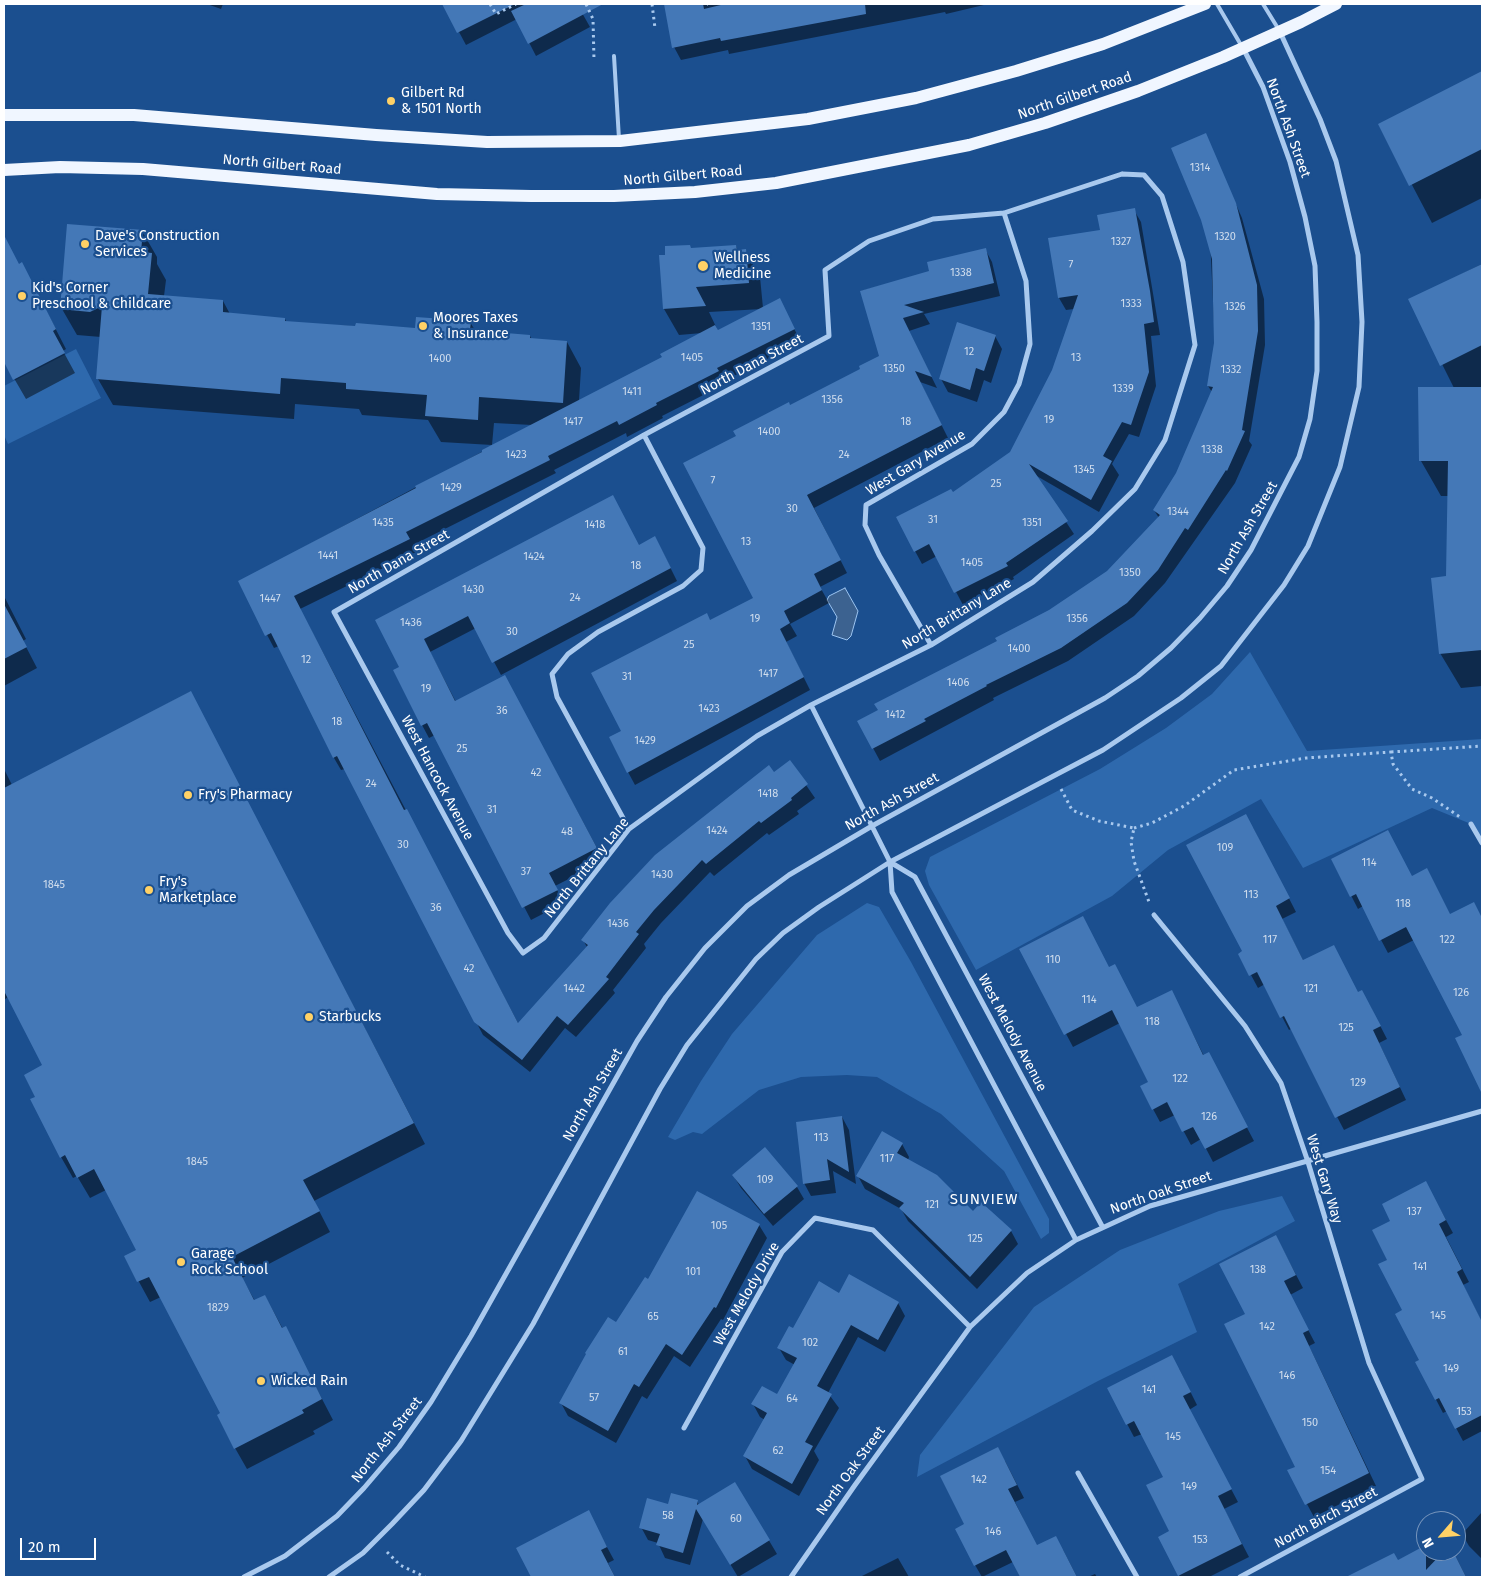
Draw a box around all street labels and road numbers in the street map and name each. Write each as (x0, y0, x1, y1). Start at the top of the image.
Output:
street label: North Gilbert Road (1016, 69, 1134, 123)
street label: North Ash Street (1262, 76, 1314, 180)
street label: North Gilbert Road (222, 151, 342, 179)
street label: North Gilbert Road (623, 162, 743, 190)
street label: North Dana Street (698, 331, 806, 399)
street label: West Gary Avenue (863, 427, 969, 499)
street label: North Ash Street (1215, 479, 1281, 577)
street label: North Dana Street (345, 526, 453, 598)
street label: North Brittany Lane (899, 575, 1015, 653)
street label: West Hancock Avenue (397, 713, 477, 843)
street label: North Ash Street (842, 769, 942, 835)
street label: North Brittany Lane (541, 814, 633, 922)
street label: West Melody Avenue (974, 971, 1050, 1095)
street label: North Ash Street (560, 1046, 626, 1144)
street label: West Gary Way (1302, 1132, 1346, 1226)
street label: North Oak Street (1108, 1168, 1214, 1218)
street label: West Melody Drive (711, 1239, 783, 1349)
street label: North Ash Street (348, 1394, 426, 1486)
street label: North Oak Street (813, 1423, 889, 1519)
street label: North Birch Street (1272, 1484, 1380, 1552)

